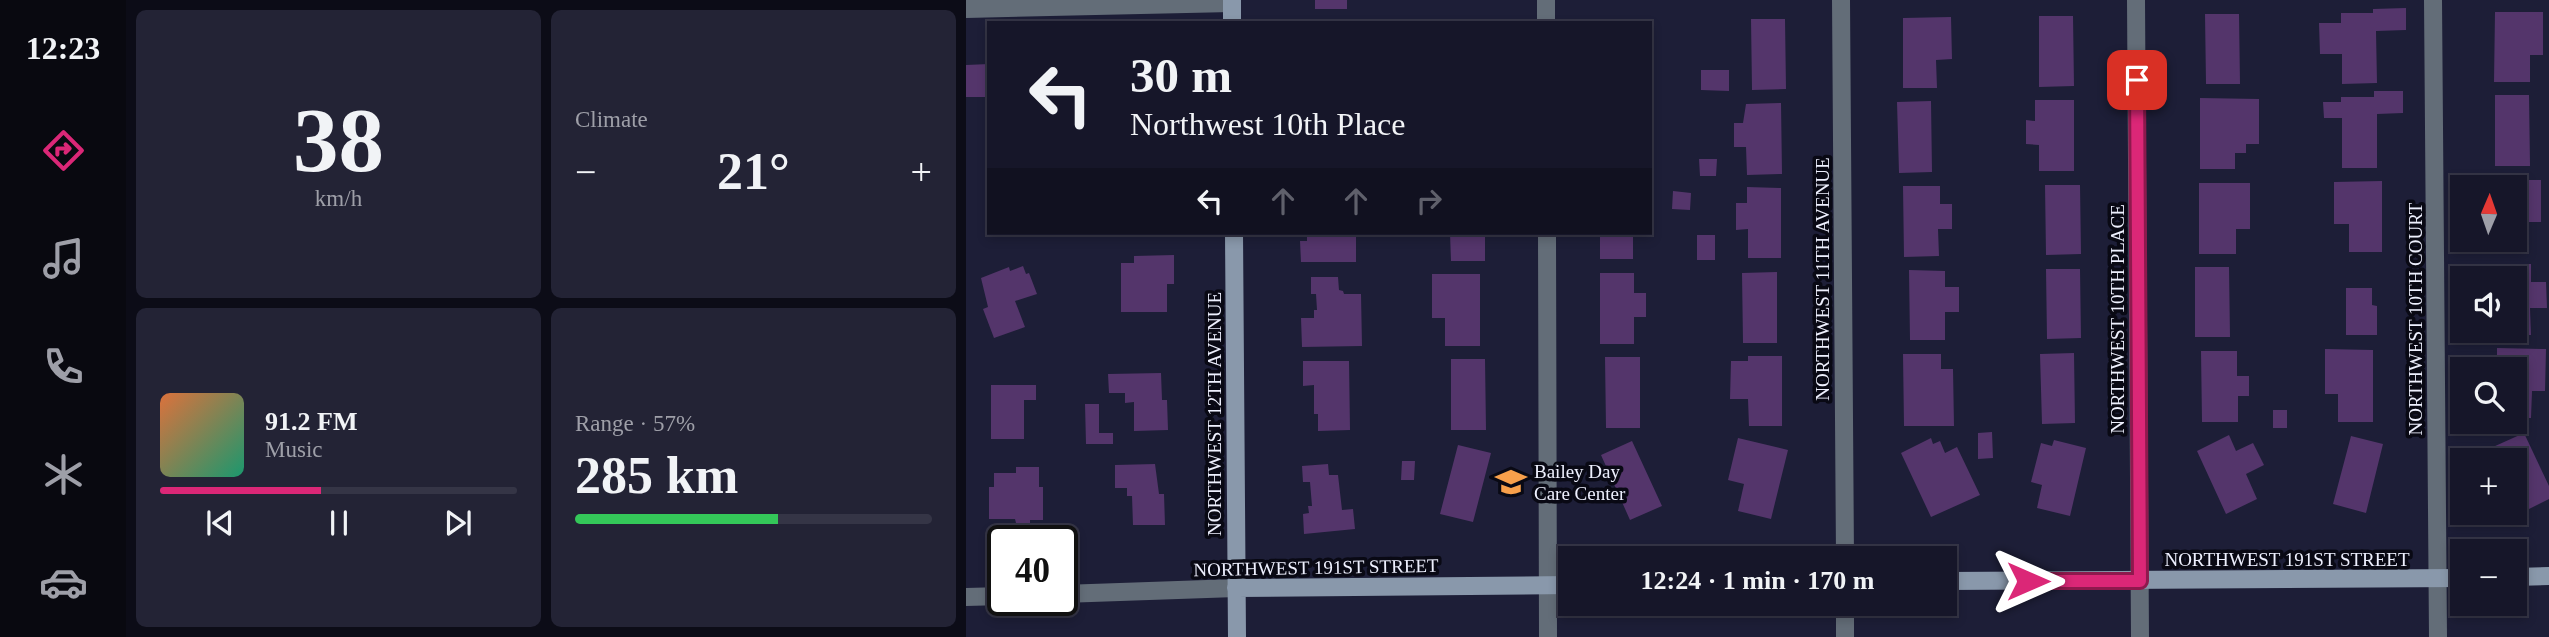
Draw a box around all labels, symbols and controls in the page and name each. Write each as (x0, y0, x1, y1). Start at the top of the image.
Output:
text: 12:23 (26, 30, 100, 66)
text: 30 m (1130, 48, 1232, 103)
icon: left (1015, 49, 1106, 140)
pin (2107, 50, 2167, 110)
icon: arrive (2118, 61, 2156, 99)
text: 38 (293, 90, 384, 191)
text: Northwest 10th Place (1130, 106, 1406, 142)
text: Climate (575, 107, 648, 132)
icon: directions (39, 126, 88, 175)
text: 21° (717, 143, 790, 200)
text: − (575, 151, 596, 193)
text: + (911, 151, 932, 193)
street label: NORTHWEST 11TH AVENUE (1812, 157, 1833, 401)
north arrow (2450, 175, 2527, 252)
map controls (2450, 175, 2527, 616)
icon: left (1191, 182, 1229, 220)
icon: ahead (1264, 182, 1302, 220)
icon: ahead (1337, 182, 1375, 220)
icon: right (1410, 182, 1448, 220)
text: km/h (315, 186, 362, 211)
street label: NORTHWEST 10TH COURT (2405, 202, 2426, 435)
street label: NORTHWEST 10TH PLACE (2107, 204, 2128, 434)
icon: music (39, 234, 88, 283)
button: sound (2450, 266, 2527, 343)
street label: NORTHWEST 12TH AVENUE (1204, 292, 1225, 536)
icon: phone (39, 342, 88, 391)
button: search (2450, 357, 2527, 434)
text: 91.2 FM (265, 407, 357, 436)
text: Range · 57% (575, 411, 695, 436)
text: Music (265, 437, 323, 462)
text: 285 km (575, 447, 738, 504)
button: + (2450, 448, 2527, 525)
icon: climate (39, 450, 88, 499)
place label: Bailey Day Care Center (1534, 461, 1626, 504)
school or university icon: Bailey Day Care Center (1494, 465, 1528, 499)
icon: previous (201, 504, 239, 542)
icon: pause (320, 504, 358, 542)
icon: next (439, 504, 477, 542)
speed limit sign: 40 (987, 525, 1078, 616)
button: − (2450, 539, 2527, 616)
position arrow (1991, 544, 2065, 618)
street label: NORTHWEST 191ST STREET (2164, 549, 2410, 570)
street label: NORTHWEST 191ST STREET (1193, 555, 1439, 580)
icon: car (39, 558, 88, 607)
text: 12:24 · 1 min · 170 m (1641, 566, 1875, 595)

